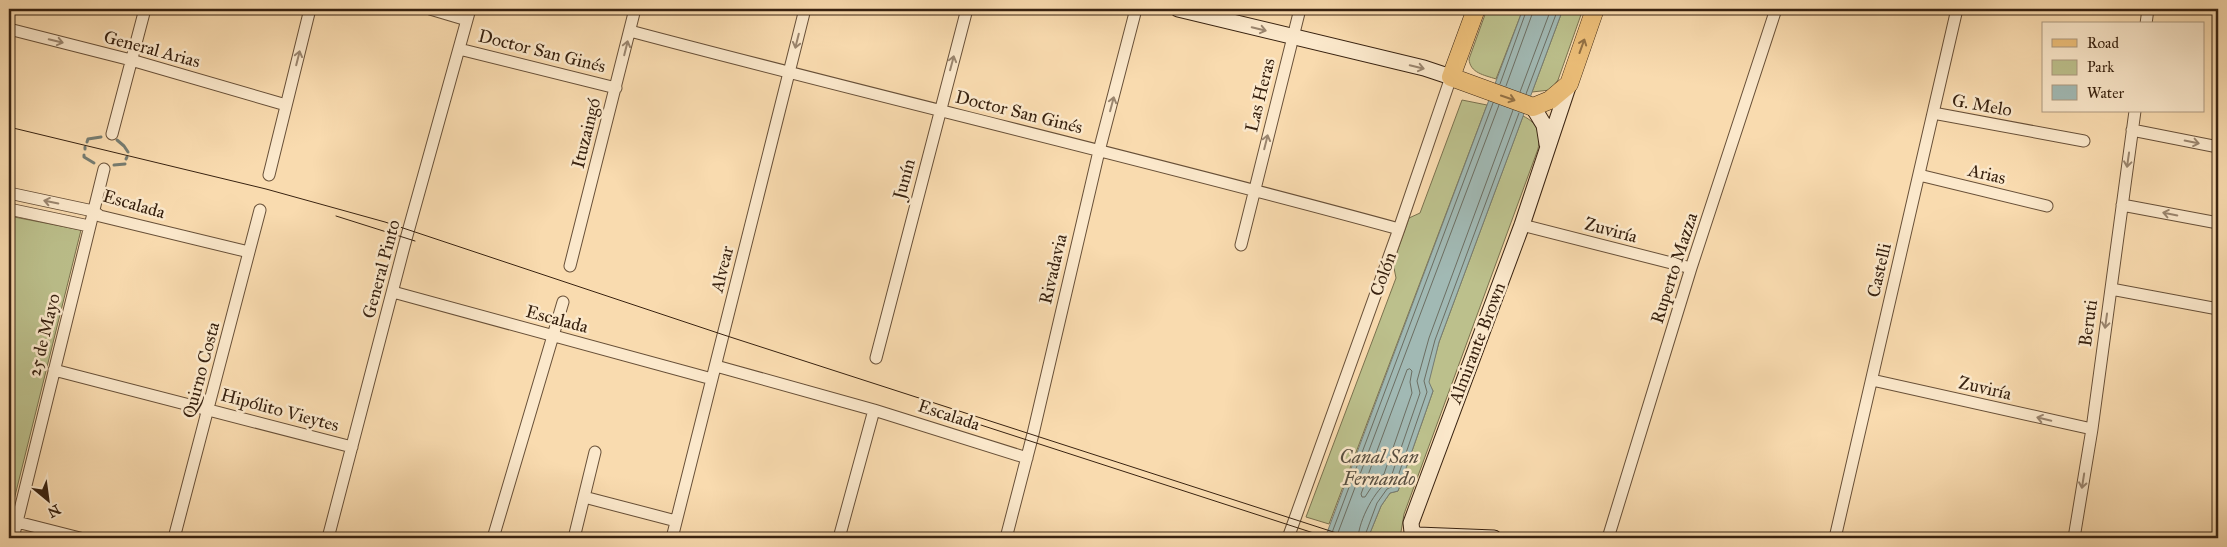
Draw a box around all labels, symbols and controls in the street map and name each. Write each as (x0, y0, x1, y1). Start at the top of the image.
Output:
legend (2042, 22, 2204, 112)
street label: Doctor San Ginés (476, 25, 608, 77)
one-way arrow (1251, 25, 1267, 34)
street label: General Arias (101, 26, 203, 72)
one-way arrow (792, 32, 801, 48)
text: Road (2087, 34, 2119, 52)
one-way arrow (48, 37, 64, 46)
one-way arrow (1578, 39, 1587, 55)
one-way arrow (622, 41, 631, 57)
one-way arrow (294, 50, 303, 66)
one-way arrow (948, 56, 958, 72)
street label: Las Heras (1240, 56, 1280, 134)
text: Park (2087, 58, 2114, 76)
one-way arrow (1409, 62, 1425, 72)
text: Water (2087, 84, 2124, 102)
street label: Doctor San Ginés (953, 86, 1085, 138)
street label: G. Melo (1950, 89, 2014, 121)
one-way arrow (1500, 94, 1516, 103)
street label: Ituzaingó (567, 96, 606, 171)
one-way arrow (1107, 96, 1117, 112)
one-way arrow (1262, 134, 1271, 150)
one-way arrow (2184, 137, 2200, 147)
one-way arrow (2123, 151, 2133, 167)
street label: Junín (888, 156, 921, 204)
street label: Arias (1965, 159, 2008, 189)
street label: Escalada (100, 185, 168, 223)
one-way arrow (43, 197, 59, 206)
street label: Ruperto Mazza (1646, 209, 1702, 326)
one-way arrow (2163, 209, 2179, 218)
street label: Zuviría (1582, 212, 1640, 248)
street label: General Pinto (357, 217, 405, 321)
street label: Rivadavia (1034, 231, 1072, 306)
street label: Castelli (1862, 241, 1896, 299)
street label: Alvear (705, 243, 738, 295)
street label: Colón (1365, 249, 1401, 299)
street label: Almirante Brown (1443, 279, 1510, 408)
street label: 25 de Mayo (23, 291, 65, 379)
street label: Beruti (2074, 298, 2102, 348)
street label: Escalada (523, 300, 591, 338)
one-way arrow (2101, 312, 2111, 328)
street label: Quirno Costa (178, 319, 225, 421)
street label: Zuviría (1956, 371, 2014, 405)
street label: Hipólito Vieytes (218, 384, 342, 436)
street label: Escalada (915, 395, 983, 435)
one-way arrow (2036, 414, 2052, 423)
water label: Canal San Fernando (1339, 445, 1419, 490)
one-way arrow (2078, 473, 2088, 489)
north arrow (22, 474, 72, 524)
text: N (45, 501, 63, 521)

